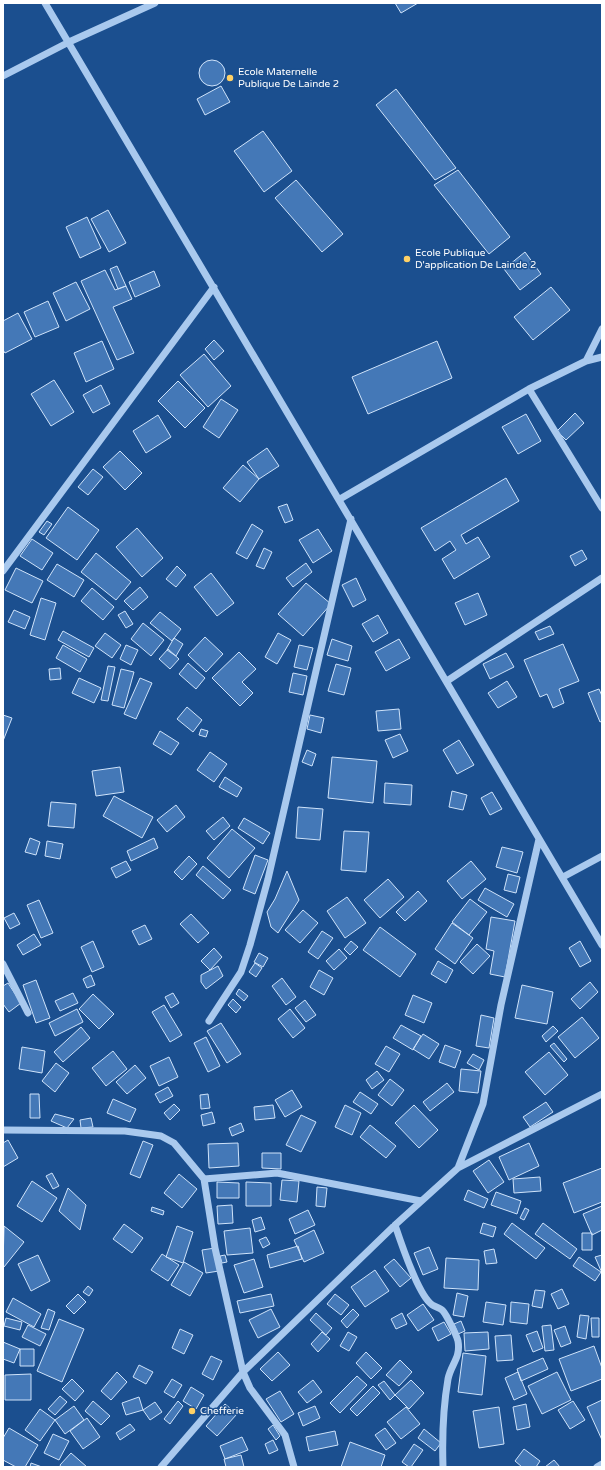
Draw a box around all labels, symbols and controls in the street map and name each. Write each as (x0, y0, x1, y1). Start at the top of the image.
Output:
place label: Ecole Maternelle Publique De Lainde 2 (238, 66, 339, 90)
marker: Ecole Maternelle Publique De Lainde 2 (225, 73, 235, 83)
place label: Ecole Publique D'application De Lainde 2 (415, 247, 536, 271)
marker: Ecole Publique D'application De Lainde 2 (402, 254, 412, 264)
place label: Chefferie (200, 1405, 244, 1417)
marker: Chefferie (187, 1406, 197, 1416)

